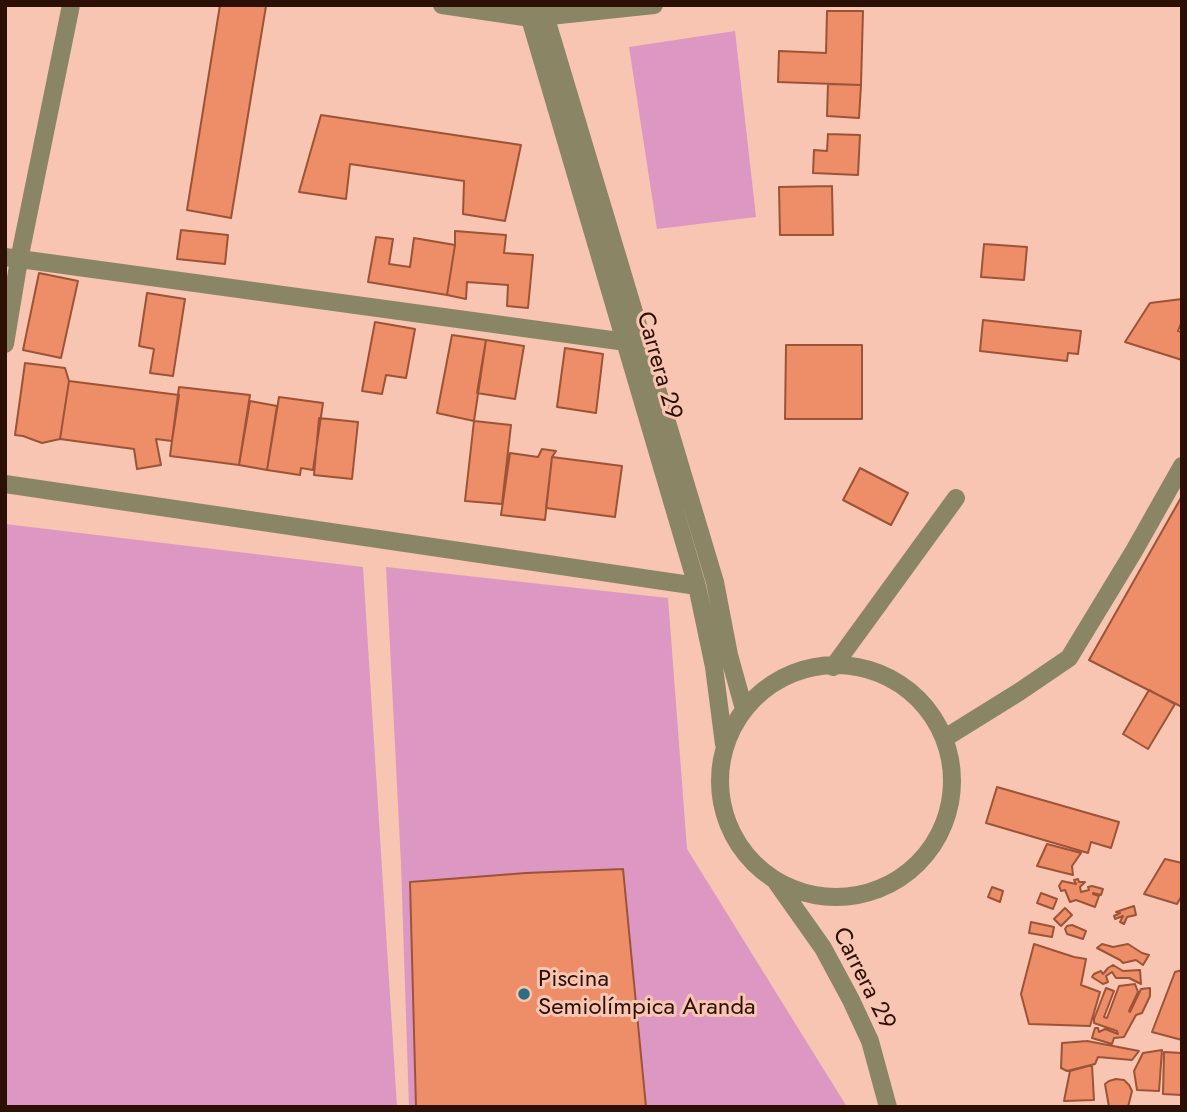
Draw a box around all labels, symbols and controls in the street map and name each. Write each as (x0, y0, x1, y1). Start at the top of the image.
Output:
street label: Carrera 29 (629, 309, 687, 423)
street label: Carrera 29 (825, 923, 901, 1035)
place label: Piscina Semiolímpica Aranda (538, 966, 756, 1022)
marker: Piscina Semiolímpica Aranda (516, 986, 532, 1002)

